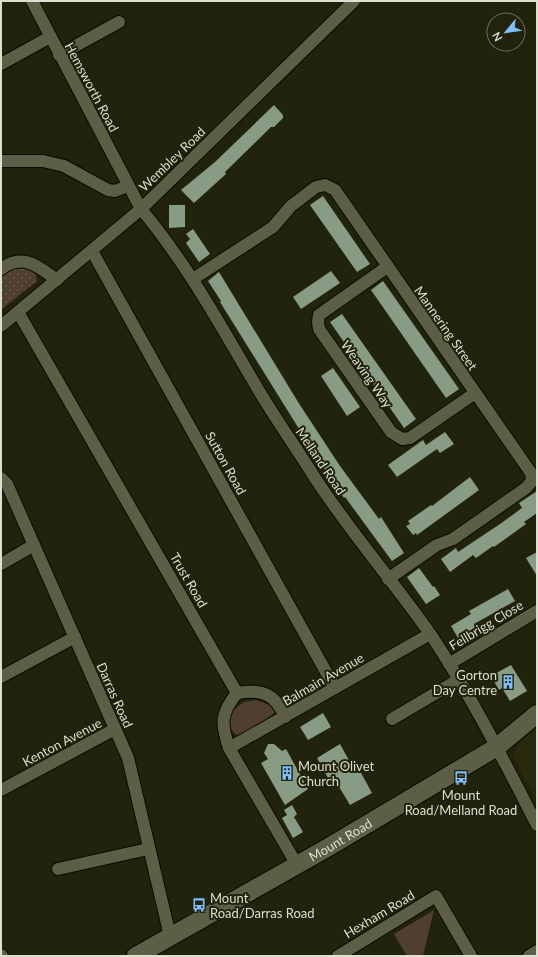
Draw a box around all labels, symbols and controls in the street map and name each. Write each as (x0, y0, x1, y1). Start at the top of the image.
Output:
north arrow (486, 12, 526, 52)
text: N (489, 30, 505, 44)
street label: Hemsworth Road (62, 39, 122, 135)
street label: Wembley Road (136, 123, 208, 195)
street label: Mannering Street (411, 283, 481, 373)
street label: Weaving Way (338, 337, 396, 411)
street label: Melland Road (293, 424, 349, 498)
street label: Sutton Road (202, 429, 250, 497)
street label: Trust Road (167, 550, 211, 610)
street label: Fellbrigg Close (446, 597, 526, 653)
street label: Balmain Avenue (279, 649, 367, 709)
street label: Darras Road (93, 660, 137, 730)
place label: Gorton Day Centre (433, 667, 497, 698)
building icon: Gorton Day Centre (500, 674, 516, 690)
street label: Kenton Avenue (20, 714, 104, 770)
place label: Mount Olivet Church (298, 758, 374, 789)
building icon: Mount Olivet Church (279, 765, 295, 781)
bus stop icon: Mount Road/Melland Road (453, 770, 469, 786)
place label: Mount Road/Melland Road (405, 787, 517, 818)
street label: Mount Road (306, 815, 375, 865)
street label: Hexham Road (341, 887, 417, 941)
place label: Mount Road/Darras Road (210, 890, 315, 921)
bus stop icon: Mount Road/Darras Road (191, 897, 207, 913)

